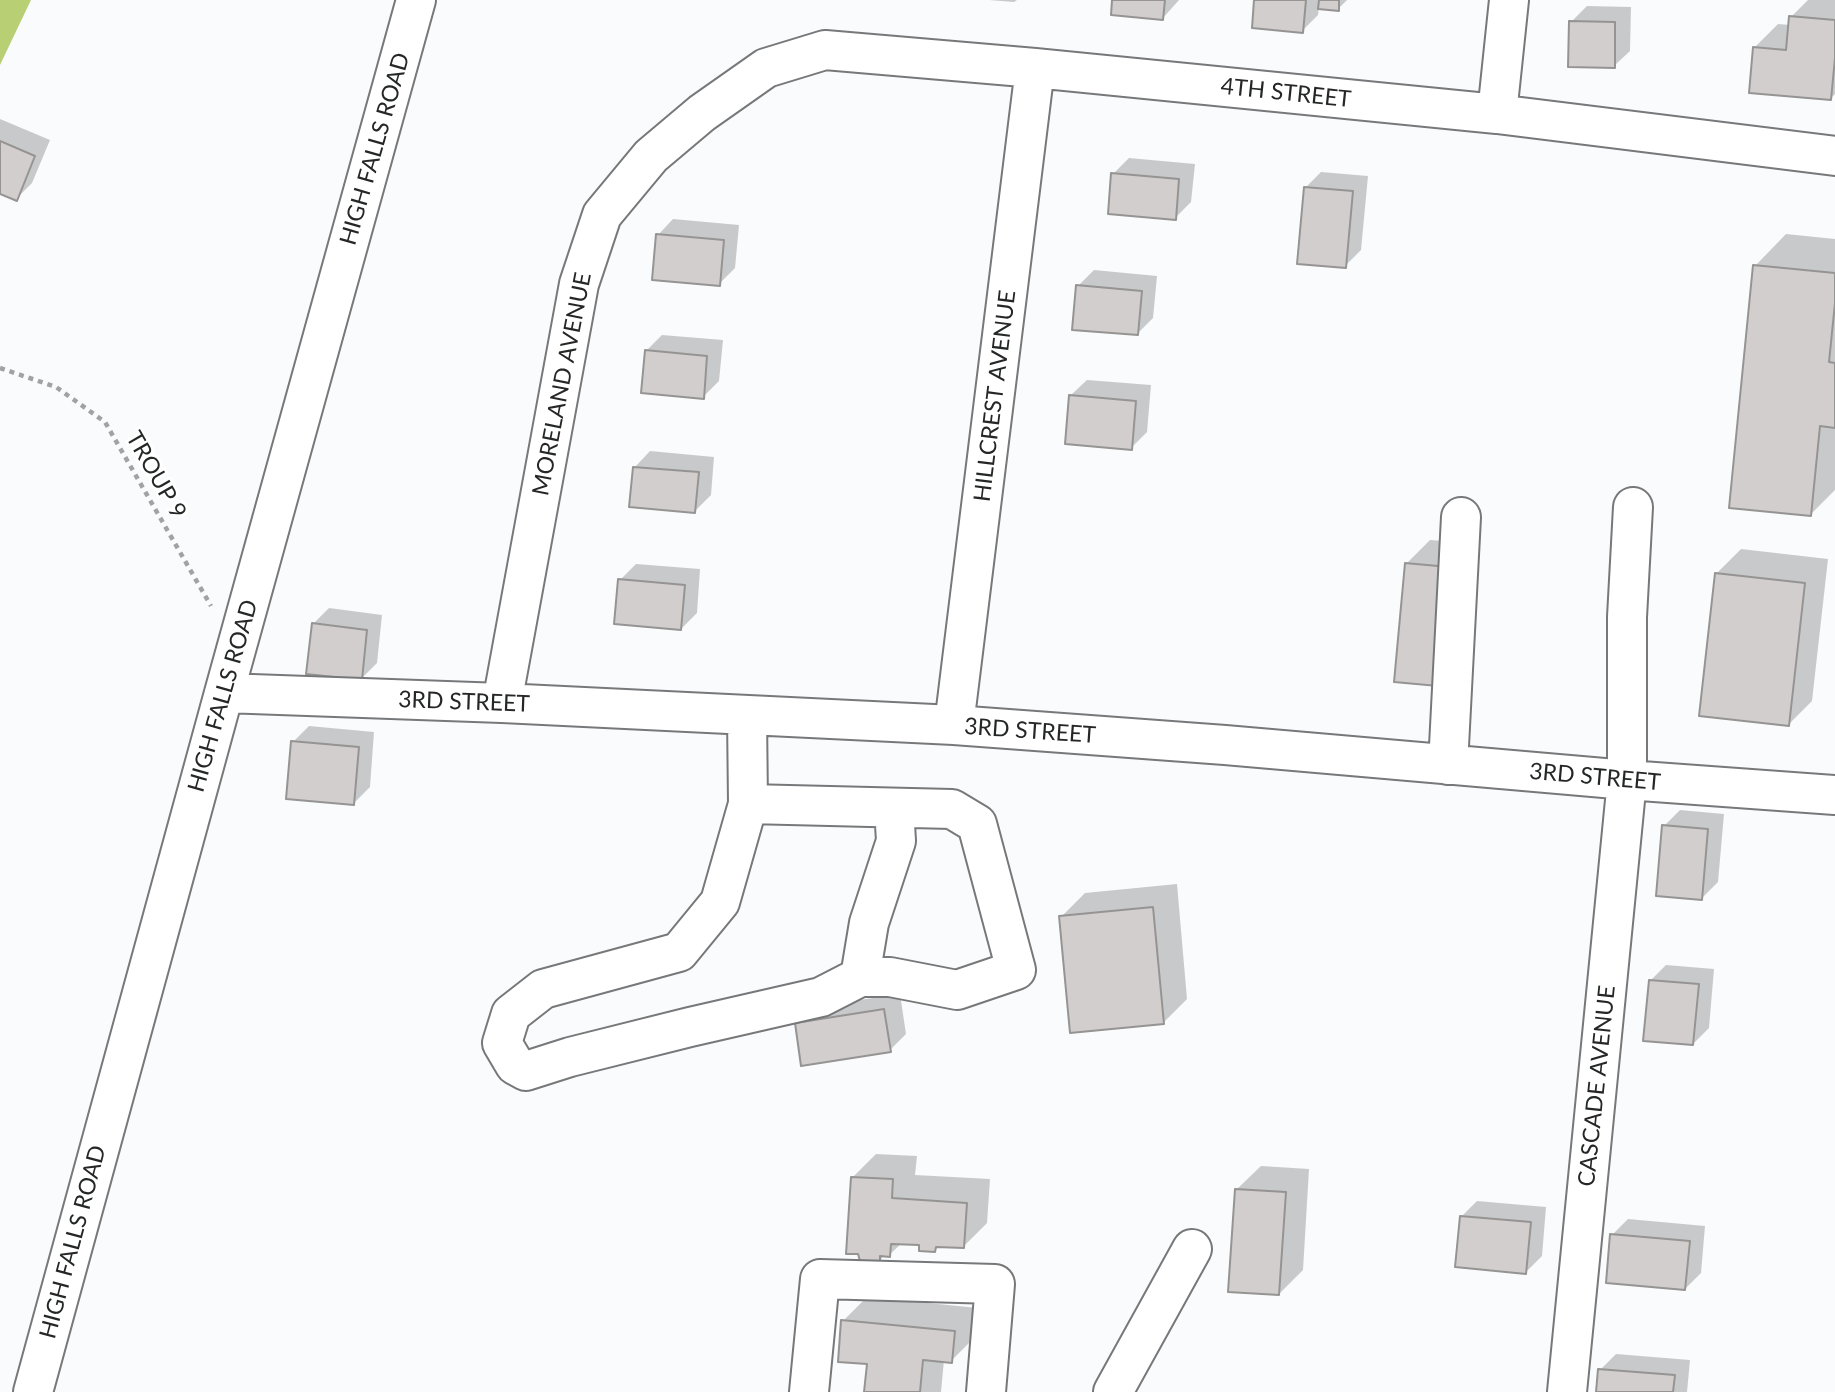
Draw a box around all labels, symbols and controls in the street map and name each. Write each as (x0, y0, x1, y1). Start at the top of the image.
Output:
street label: HIGH FALLS ROAD (334, 50, 416, 248)
street label: 4TH STREET (1219, 72, 1353, 114)
street label: MORELAND AVENUE (527, 270, 597, 498)
street label: HILLCREST AVENUE (968, 289, 1022, 503)
street label: TROUP 9 (120, 426, 192, 524)
street label: HIGH FALLS ROAD (182, 597, 264, 795)
street label: 3RD STREET (398, 686, 530, 718)
street label: 3RD STREET (963, 713, 1097, 749)
street label: 3RD STREET (1528, 758, 1662, 796)
street label: CASCADE AVENUE (1573, 984, 1621, 1188)
street label: HIGH FALLS ROAD (34, 1142, 112, 1342)

